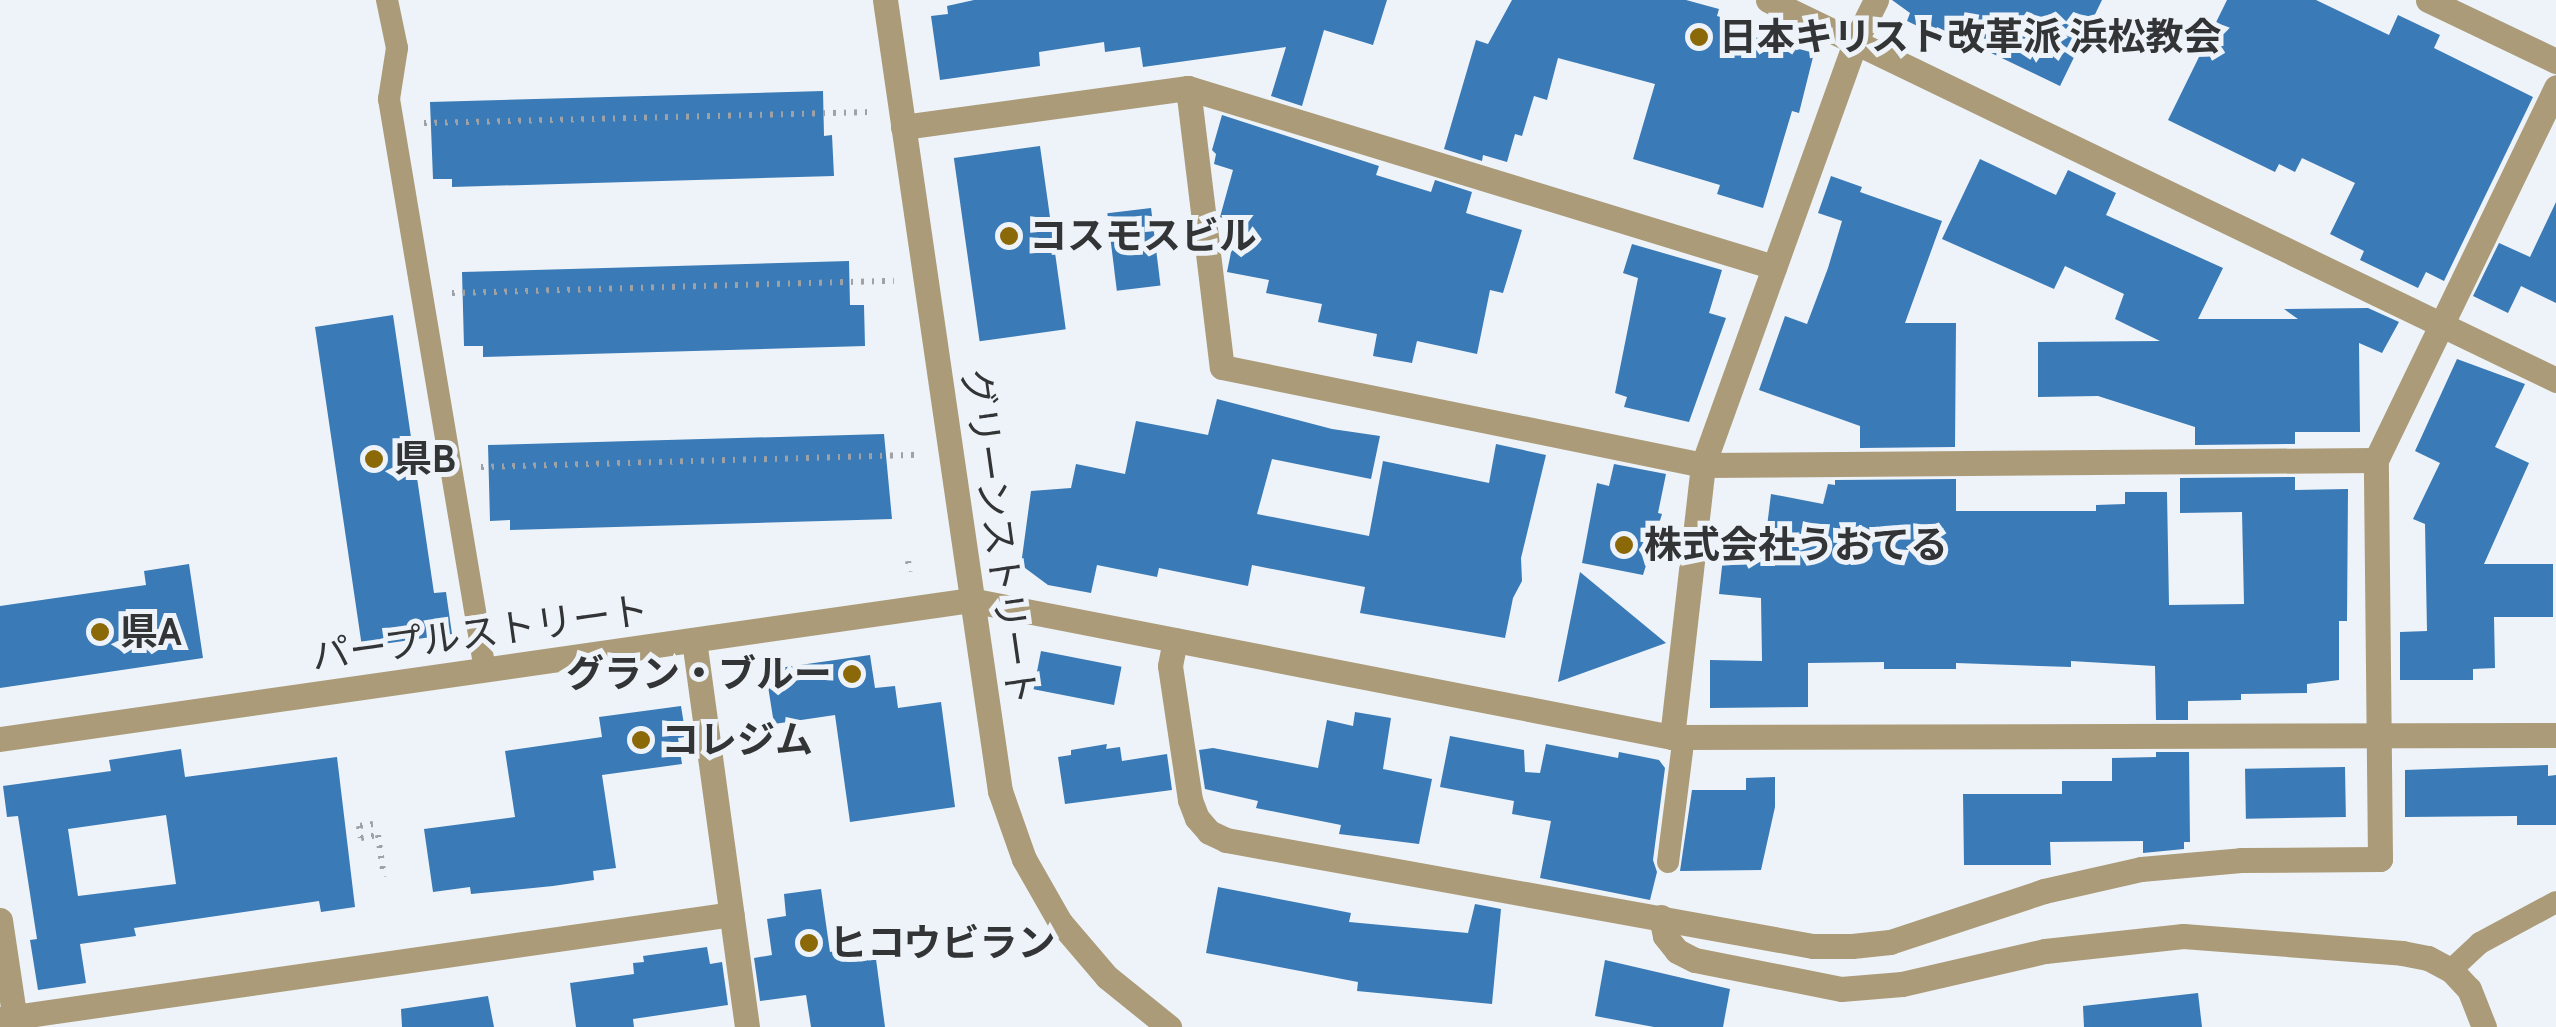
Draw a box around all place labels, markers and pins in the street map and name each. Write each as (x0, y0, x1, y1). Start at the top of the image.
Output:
place label: 日本キリスト改革派 浜松教会 (1719, 14, 2222, 60)
marker: 日本キリスト改革派 浜松教会 (1688, 26, 1710, 48)
place label: コスモスビル (1029, 213, 1257, 259)
marker: コスモスビル (998, 225, 1020, 247)
place label: 県B (394, 436, 456, 482)
marker: 県B (363, 448, 385, 470)
place label: 株式会社うおてる (1644, 522, 1948, 568)
marker: 株式会社うおてる (1613, 534, 1635, 556)
place label: 県A (120, 609, 182, 655)
marker: 県A (89, 621, 111, 643)
place label: グラン・ブルー (566, 651, 832, 697)
marker: グラン・ブルー (841, 663, 863, 685)
place label: コレジム (661, 717, 813, 763)
marker: コレジム (630, 729, 652, 751)
place label: ヒコウビラン (829, 920, 1057, 966)
marker: ヒコウビラン (798, 932, 820, 954)

